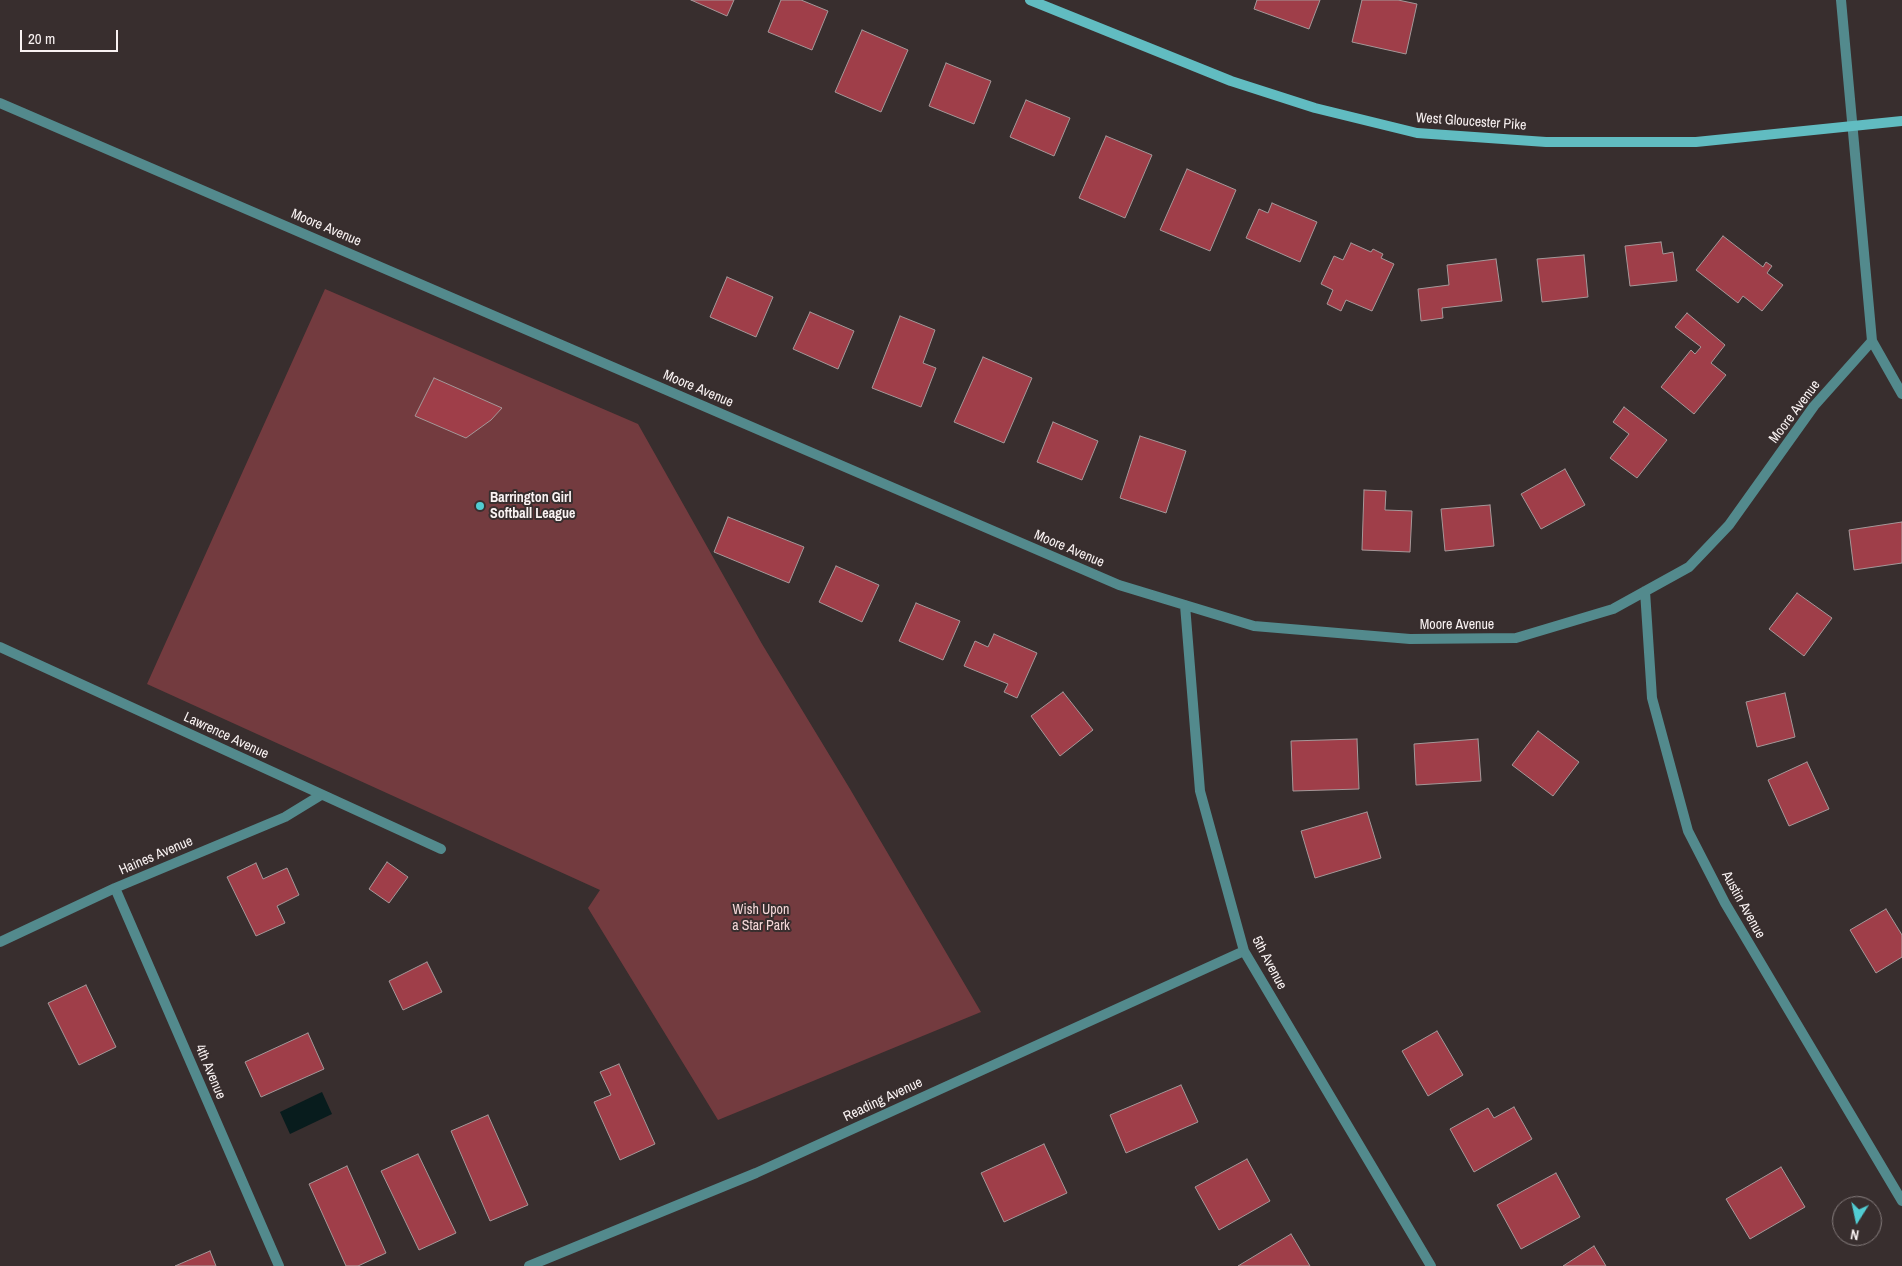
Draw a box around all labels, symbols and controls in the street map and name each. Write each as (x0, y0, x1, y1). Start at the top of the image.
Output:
scale bar (22, 20, 120, 52)
text: 20 m (28, 28, 55, 49)
street label: West Gloucester Pike (1415, 110, 1527, 134)
street label: Moore Avenue (288, 206, 364, 250)
street label: Moore Avenue (660, 367, 736, 411)
street label: Moore Avenue (1766, 377, 1824, 447)
place label: Barrington Girl Softball League (490, 490, 575, 522)
marker: Barrington Girl Softball League (474, 500, 486, 512)
street label: Moore Avenue (1031, 527, 1107, 571)
street label: Moore Avenue (1420, 617, 1494, 633)
street label: Lawrence Avenue (181, 709, 271, 763)
street label: Haines Avenue (117, 833, 195, 879)
street label: Austin Avenue (1718, 868, 1768, 942)
park label: Wish Upon a Star Park (732, 902, 790, 934)
street label: 5th Avenue (1248, 933, 1290, 993)
street label: 4th Avenue (191, 1042, 229, 1102)
street label: Reading Avenue (841, 1074, 925, 1126)
north arrow (1832, 1196, 1882, 1246)
text: N (1849, 1225, 1860, 1244)

